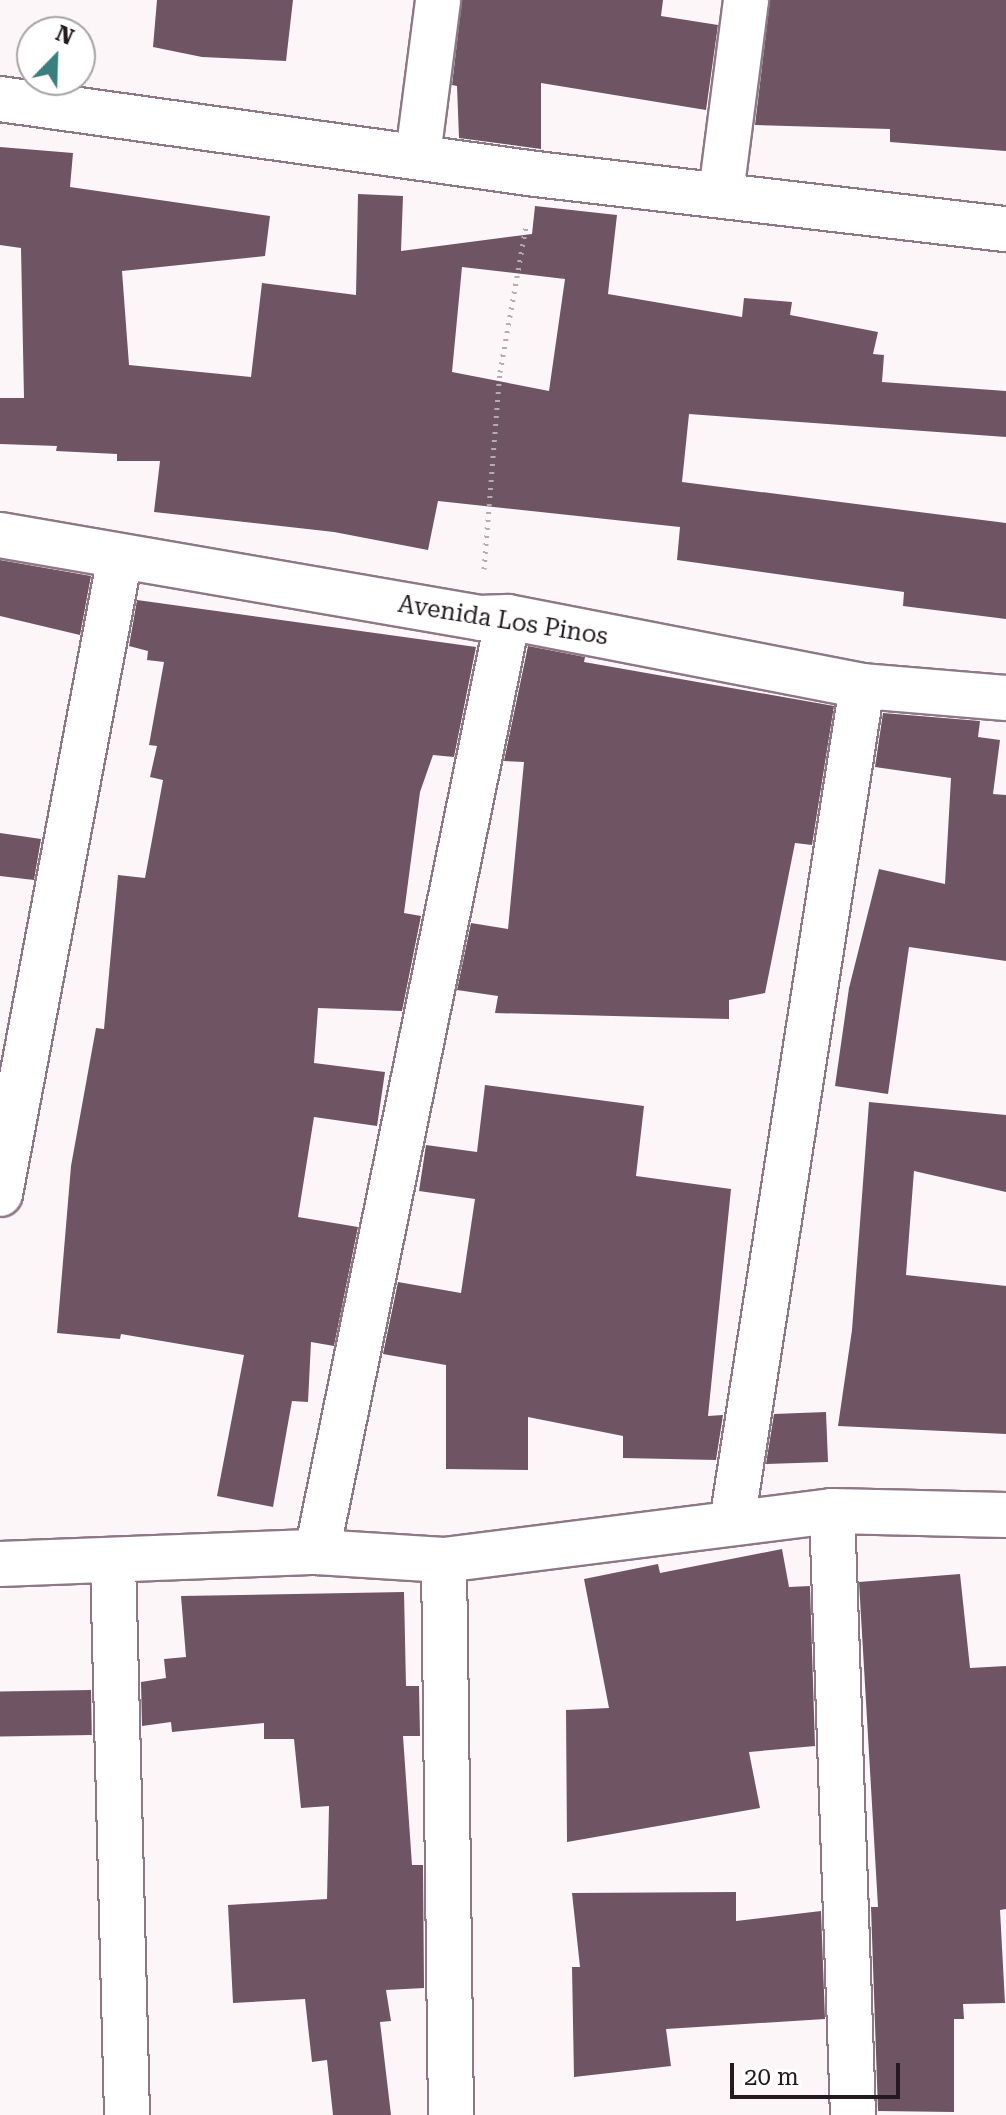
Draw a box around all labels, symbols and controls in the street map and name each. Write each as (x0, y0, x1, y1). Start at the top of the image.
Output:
north arrow (16, 16, 96, 96)
text: N (52, 20, 77, 50)
street label: Avenida Los Pinos (396, 590, 610, 652)
scale bar (734, 2047, 904, 2097)
text: 20 m (744, 2063, 799, 2091)

